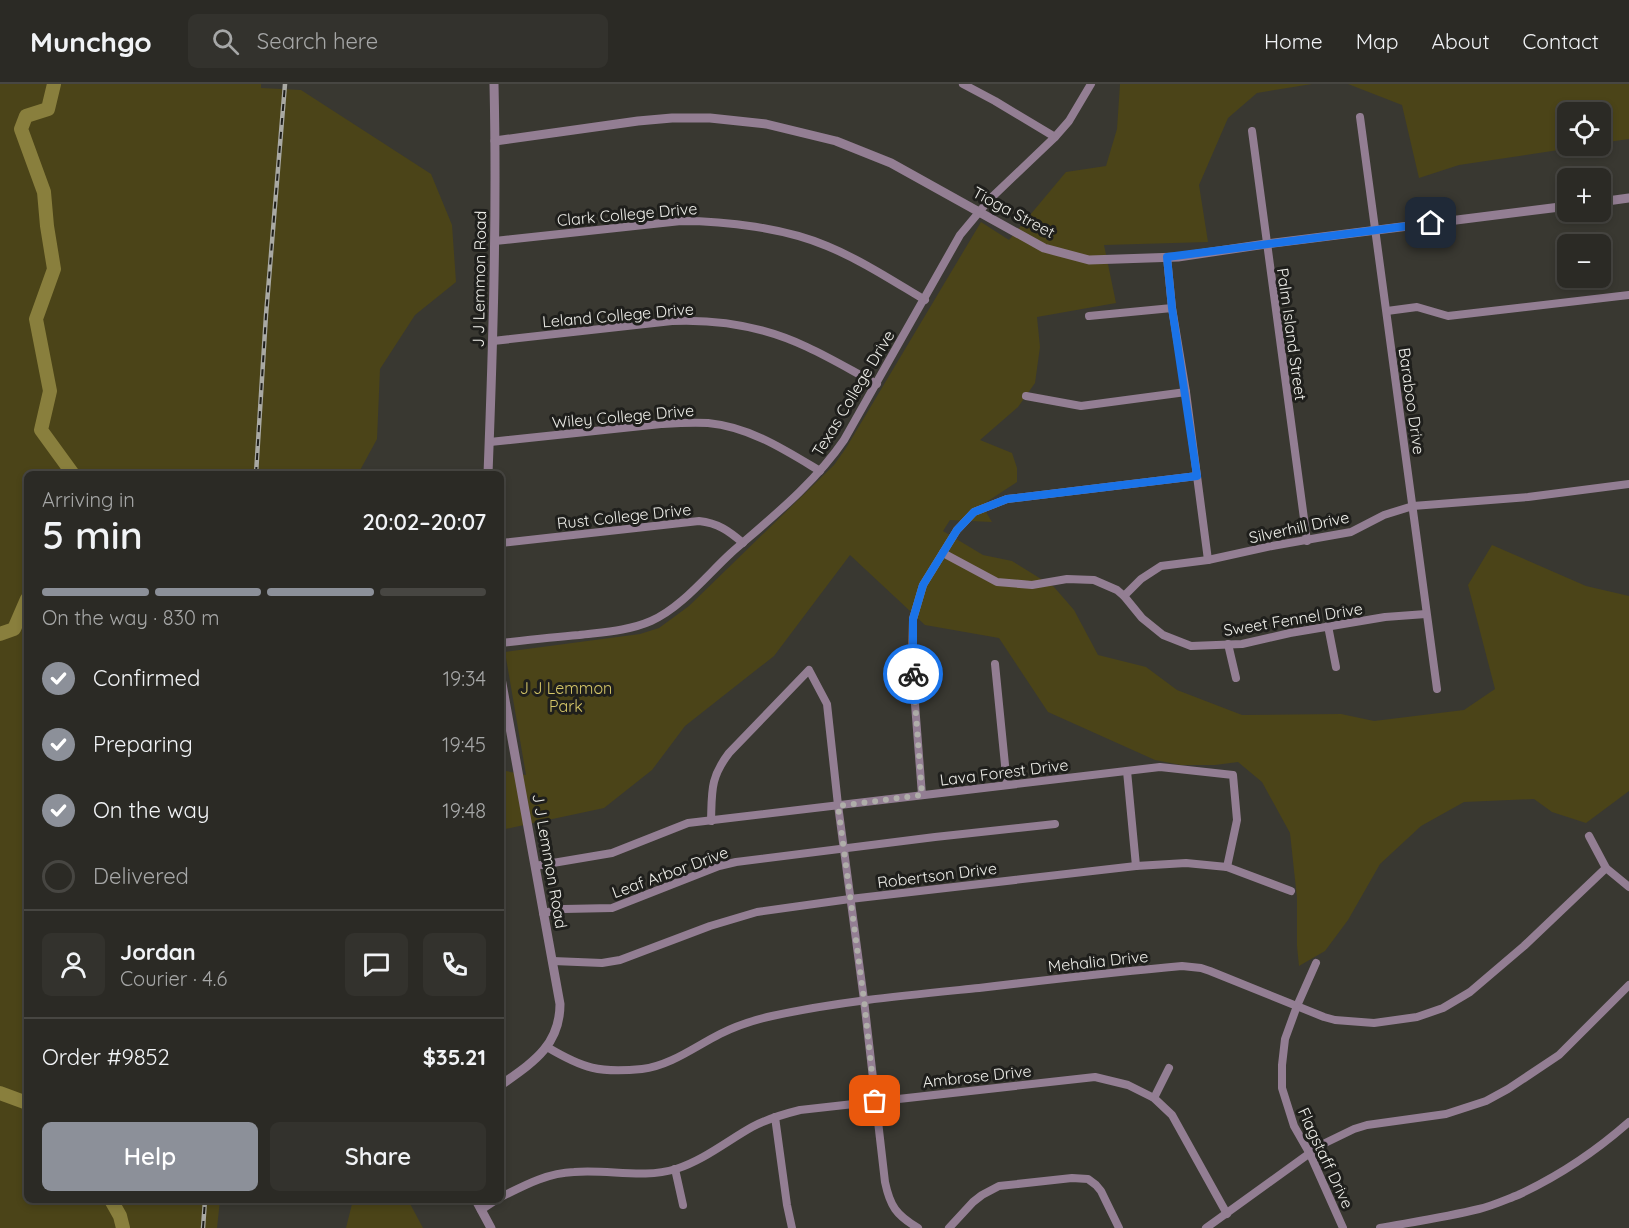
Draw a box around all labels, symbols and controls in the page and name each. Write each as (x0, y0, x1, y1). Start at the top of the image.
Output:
search box (188, 14, 608, 68)
text: Munchgo (30, 24, 152, 59)
icon: search (209, 25, 242, 58)
text: Search here (257, 27, 378, 55)
text: Home (1264, 28, 1323, 54)
text: Map (1356, 28, 1399, 54)
text: About (1432, 28, 1490, 54)
text: Contact (1523, 28, 1599, 54)
map controls (1557, 102, 1611, 288)
button: locate (1557, 102, 1611, 156)
button: + (1557, 168, 1611, 222)
street label: Tioga Street (969, 182, 1059, 242)
pin (1405, 197, 1456, 248)
street label: Clark College Drive (556, 198, 698, 230)
icon: home (1414, 206, 1447, 239)
street label: J J Lemmon Road (468, 210, 490, 348)
button: − (1557, 234, 1611, 288)
street label: Palm Island Street (1273, 266, 1311, 402)
street label: Leland College Drive (541, 298, 695, 332)
street label: Texas College Drive (807, 326, 899, 460)
street label: Baraboo Drive (1395, 346, 1429, 456)
street label: Wiley College Drive (551, 400, 695, 432)
text: Arriving in (42, 487, 135, 512)
street label: Rust College Drive (556, 499, 692, 533)
street label: Silverhill Drive (1247, 507, 1351, 547)
text: 20:02–20:07 (362, 508, 486, 536)
text: 5 min (42, 510, 143, 559)
street label: Sweet Fennel Drive (1222, 598, 1364, 640)
text: On the way · 830 m (42, 605, 220, 630)
courier (883, 644, 943, 704)
icon: bike (897, 658, 930, 691)
icon: check (42, 662, 75, 695)
text: Confirmed (93, 664, 200, 692)
text: 19:34 (443, 666, 486, 691)
park label: J J Lemmon Park (520, 678, 612, 716)
icon: check (42, 728, 75, 761)
text: Preparing (93, 730, 193, 758)
text: 19:45 (442, 732, 486, 757)
street label: Lava Forest Drive (938, 754, 1070, 790)
street label: J J Lemmon Road (528, 792, 572, 930)
icon: check (42, 794, 75, 827)
text: On the way (93, 796, 209, 824)
text: 19:48 (442, 798, 486, 823)
street label: Leaf Arbor Drive (609, 842, 731, 902)
street label: Robertson Drive (876, 858, 998, 892)
text: Delivered (93, 862, 189, 890)
button: person (42, 933, 105, 996)
button: chat (345, 933, 408, 996)
button: phone (423, 933, 486, 996)
text: Jordan (120, 938, 196, 966)
street label: Mehalia Drive (1047, 946, 1149, 976)
text: Courier · 4.6 (120, 966, 227, 991)
text: Order #9852 (42, 1043, 170, 1071)
text: $35.21 (423, 1043, 486, 1071)
street label: Ambrose Drive (921, 1060, 1033, 1092)
pin (849, 1075, 900, 1126)
icon: bag (858, 1084, 891, 1117)
street label: Flagstaff Drive (1294, 1104, 1358, 1212)
button: Help (42, 1122, 258, 1191)
button: Share (270, 1122, 486, 1191)

